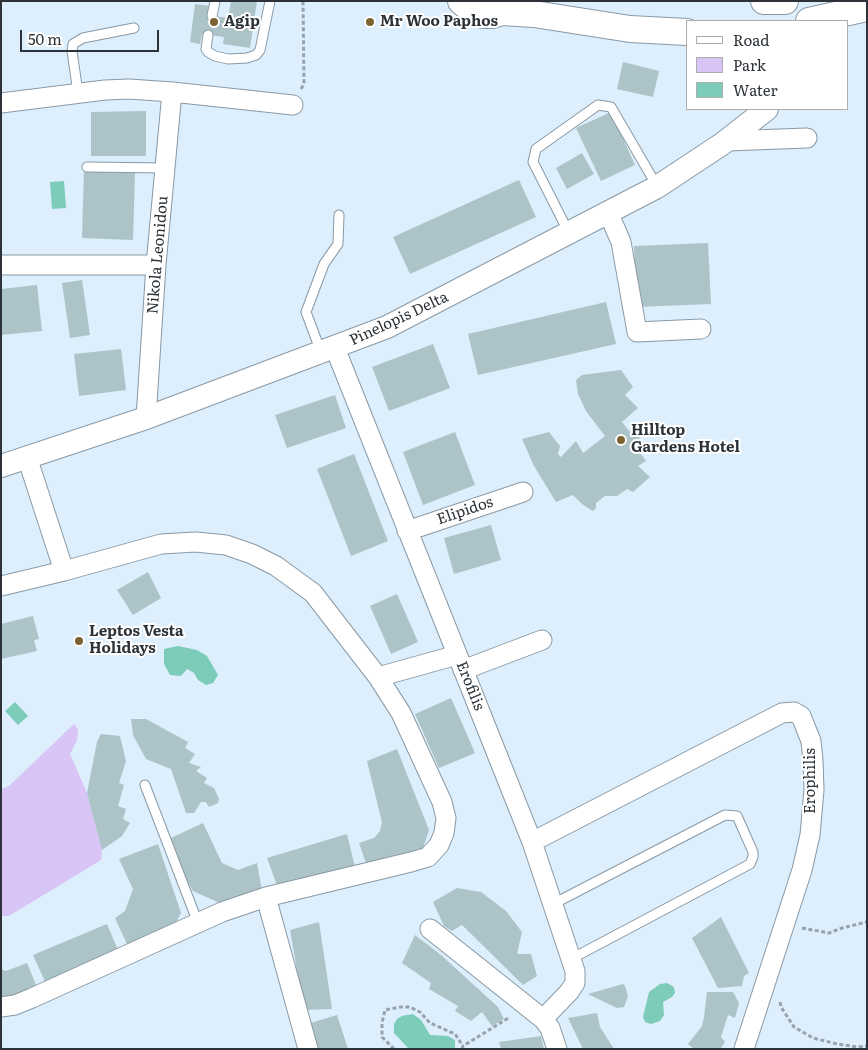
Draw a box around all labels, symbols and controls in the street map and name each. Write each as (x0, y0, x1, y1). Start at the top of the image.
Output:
place label: Agip (224, 13, 260, 31)
place label: Mr Woo Paphos (380, 13, 498, 31)
marker: Agip (208, 16, 220, 28)
marker: Mr Woo Paphos (364, 16, 376, 28)
scale bar (22, 20, 161, 52)
legend (686, 20, 848, 110)
text: 50 m (28, 27, 62, 50)
text: Road (733, 28, 769, 51)
text: Park (733, 53, 766, 76)
text: Water (733, 78, 778, 101)
street label: Nikola Leonidou (144, 195, 172, 315)
street label: Pinelopis Delta (347, 288, 451, 350)
place label: Hilltop Gardens Hotel (631, 422, 740, 457)
marker: Hilltop Gardens Hotel (615, 434, 627, 446)
street label: Elipidos (435, 493, 495, 529)
place label: Leptos Vesta Holidays (89, 623, 184, 658)
marker: Leptos Vesta Holidays (73, 635, 85, 647)
street label: Erofilis (452, 659, 488, 713)
street label: Erophilis (802, 748, 820, 814)

